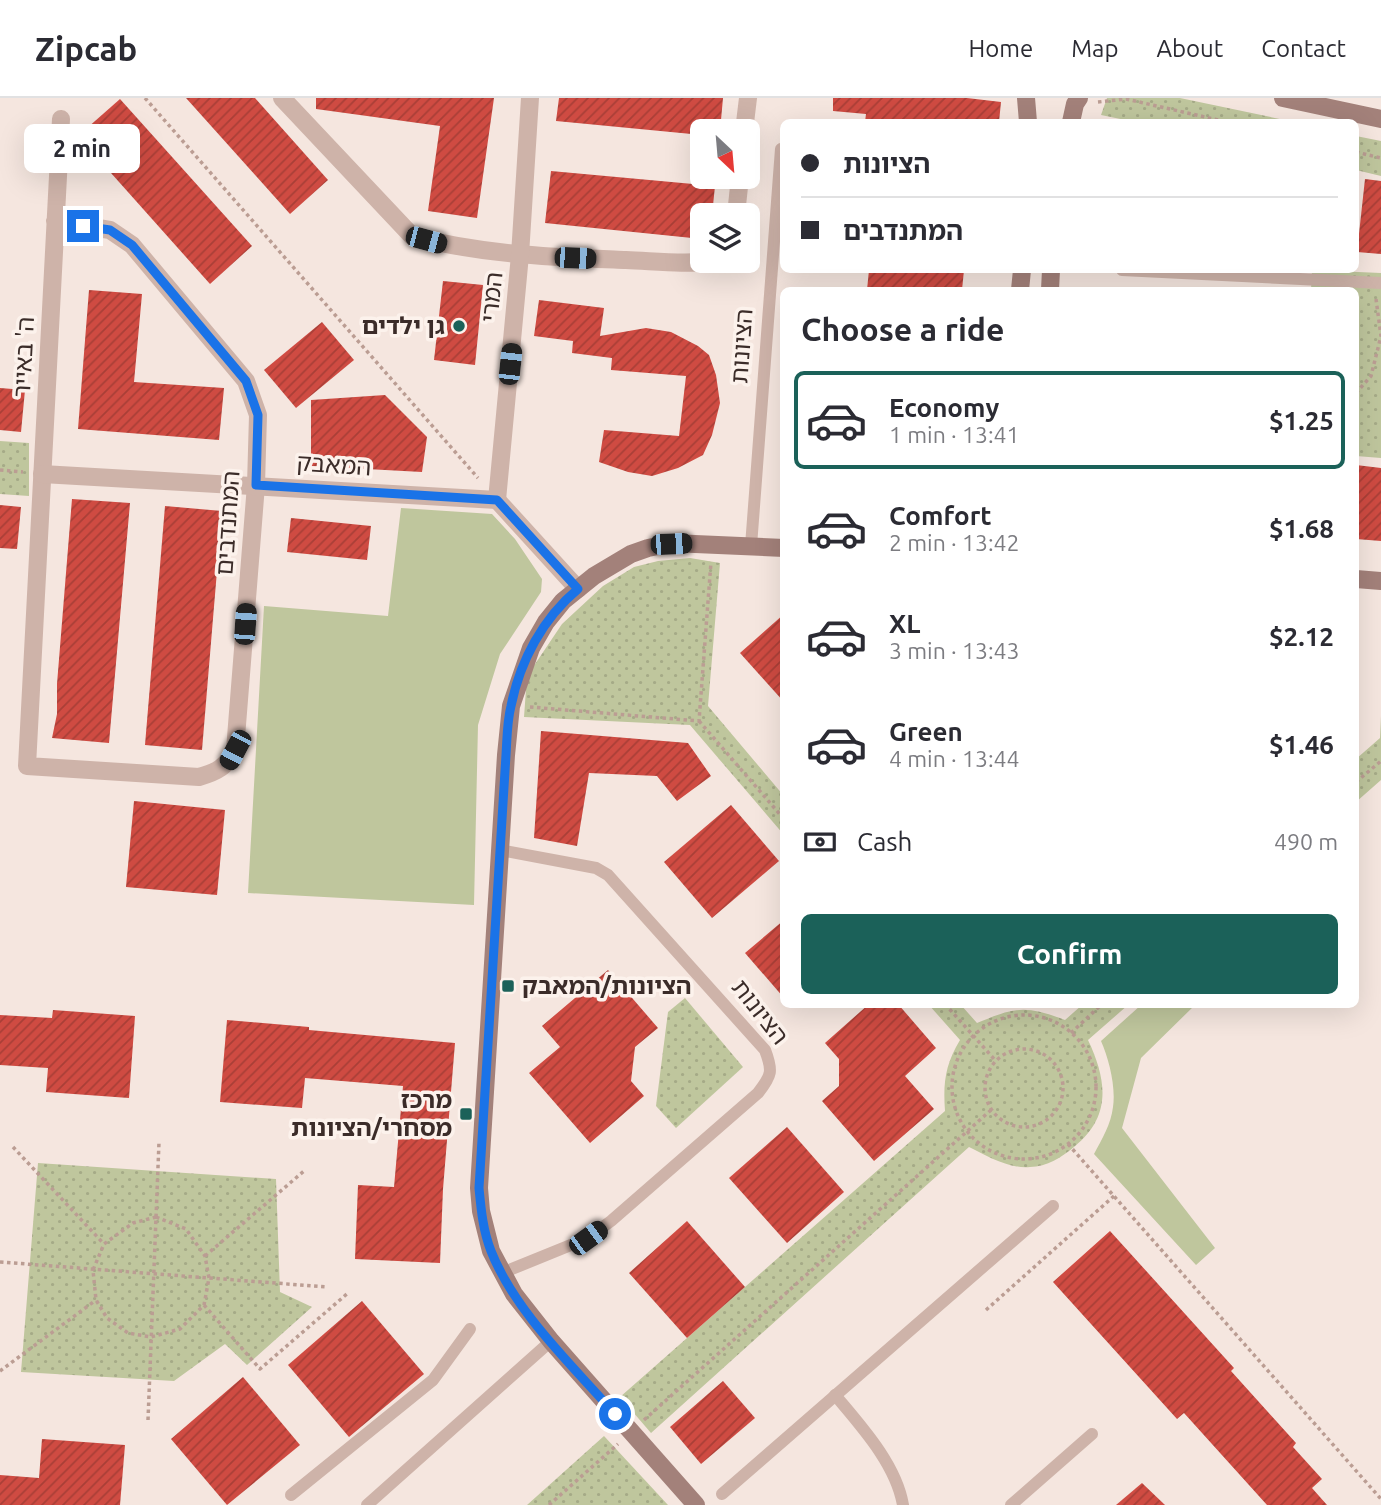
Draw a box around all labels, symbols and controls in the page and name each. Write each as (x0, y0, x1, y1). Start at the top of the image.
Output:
text: Zipcab (35, 30, 137, 67)
text: Home (968, 35, 1033, 62)
text: Map (1071, 35, 1118, 62)
text: About (1156, 35, 1223, 62)
text: Contact (1261, 35, 1346, 62)
north arrow (690, 119, 760, 189)
map controls (690, 119, 760, 273)
callout: 2 min (25, 124, 141, 174)
text: 2 min (53, 136, 111, 161)
text: הציונות (843, 149, 930, 178)
button: layers (690, 203, 760, 273)
route end (67, 210, 99, 242)
text: המתנדבים (843, 216, 963, 245)
car (403, 224, 450, 256)
car (554, 247, 597, 269)
street label: המרי (475, 270, 508, 323)
street label: הציונות (725, 308, 758, 384)
text: Choose a ride (801, 311, 1004, 347)
place label: גן ילדים (362, 312, 445, 339)
street label: ה' באייר (8, 316, 39, 398)
marker: גן ילדים (451, 318, 467, 334)
car (498, 342, 523, 386)
icon: car (805, 389, 868, 452)
text: Economy (889, 393, 999, 422)
text: $1.25 (1269, 406, 1334, 435)
text: 1 min · 13:41 (889, 422, 1020, 447)
street label: המאבק (296, 448, 372, 481)
street label: המתנדבים (210, 470, 245, 576)
icon: car (805, 497, 868, 560)
text: Comfort (889, 501, 992, 530)
text: $1.68 (1269, 514, 1334, 543)
text: 2 min · 13:42 (889, 530, 1020, 555)
car (650, 533, 693, 555)
car (234, 602, 257, 646)
icon: car (805, 605, 868, 668)
text: XL (889, 609, 920, 638)
text: $2.12 (1269, 622, 1334, 651)
text: 3 min · 13:43 (889, 638, 1020, 663)
icon: car (805, 713, 868, 776)
text: Green (889, 717, 963, 746)
car (216, 727, 255, 773)
text: $1.46 (1269, 730, 1334, 759)
text: 4 min · 13:44 (889, 746, 1020, 771)
icon: cash (801, 823, 839, 861)
text: Cash (857, 827, 912, 856)
text: 490 m (1274, 829, 1338, 854)
button: Confirm (801, 914, 1338, 994)
place label: הציונות/המאבק (522, 972, 692, 999)
street label: הציונות (727, 974, 794, 1050)
marker: הציונות/המאבק (500, 978, 516, 994)
place label: מרכז מסחרי/הציונות (291, 1086, 452, 1141)
marker: מרכז מסחרי/הציונות (458, 1106, 474, 1122)
car (565, 1217, 612, 1259)
route start (599, 1398, 631, 1430)

